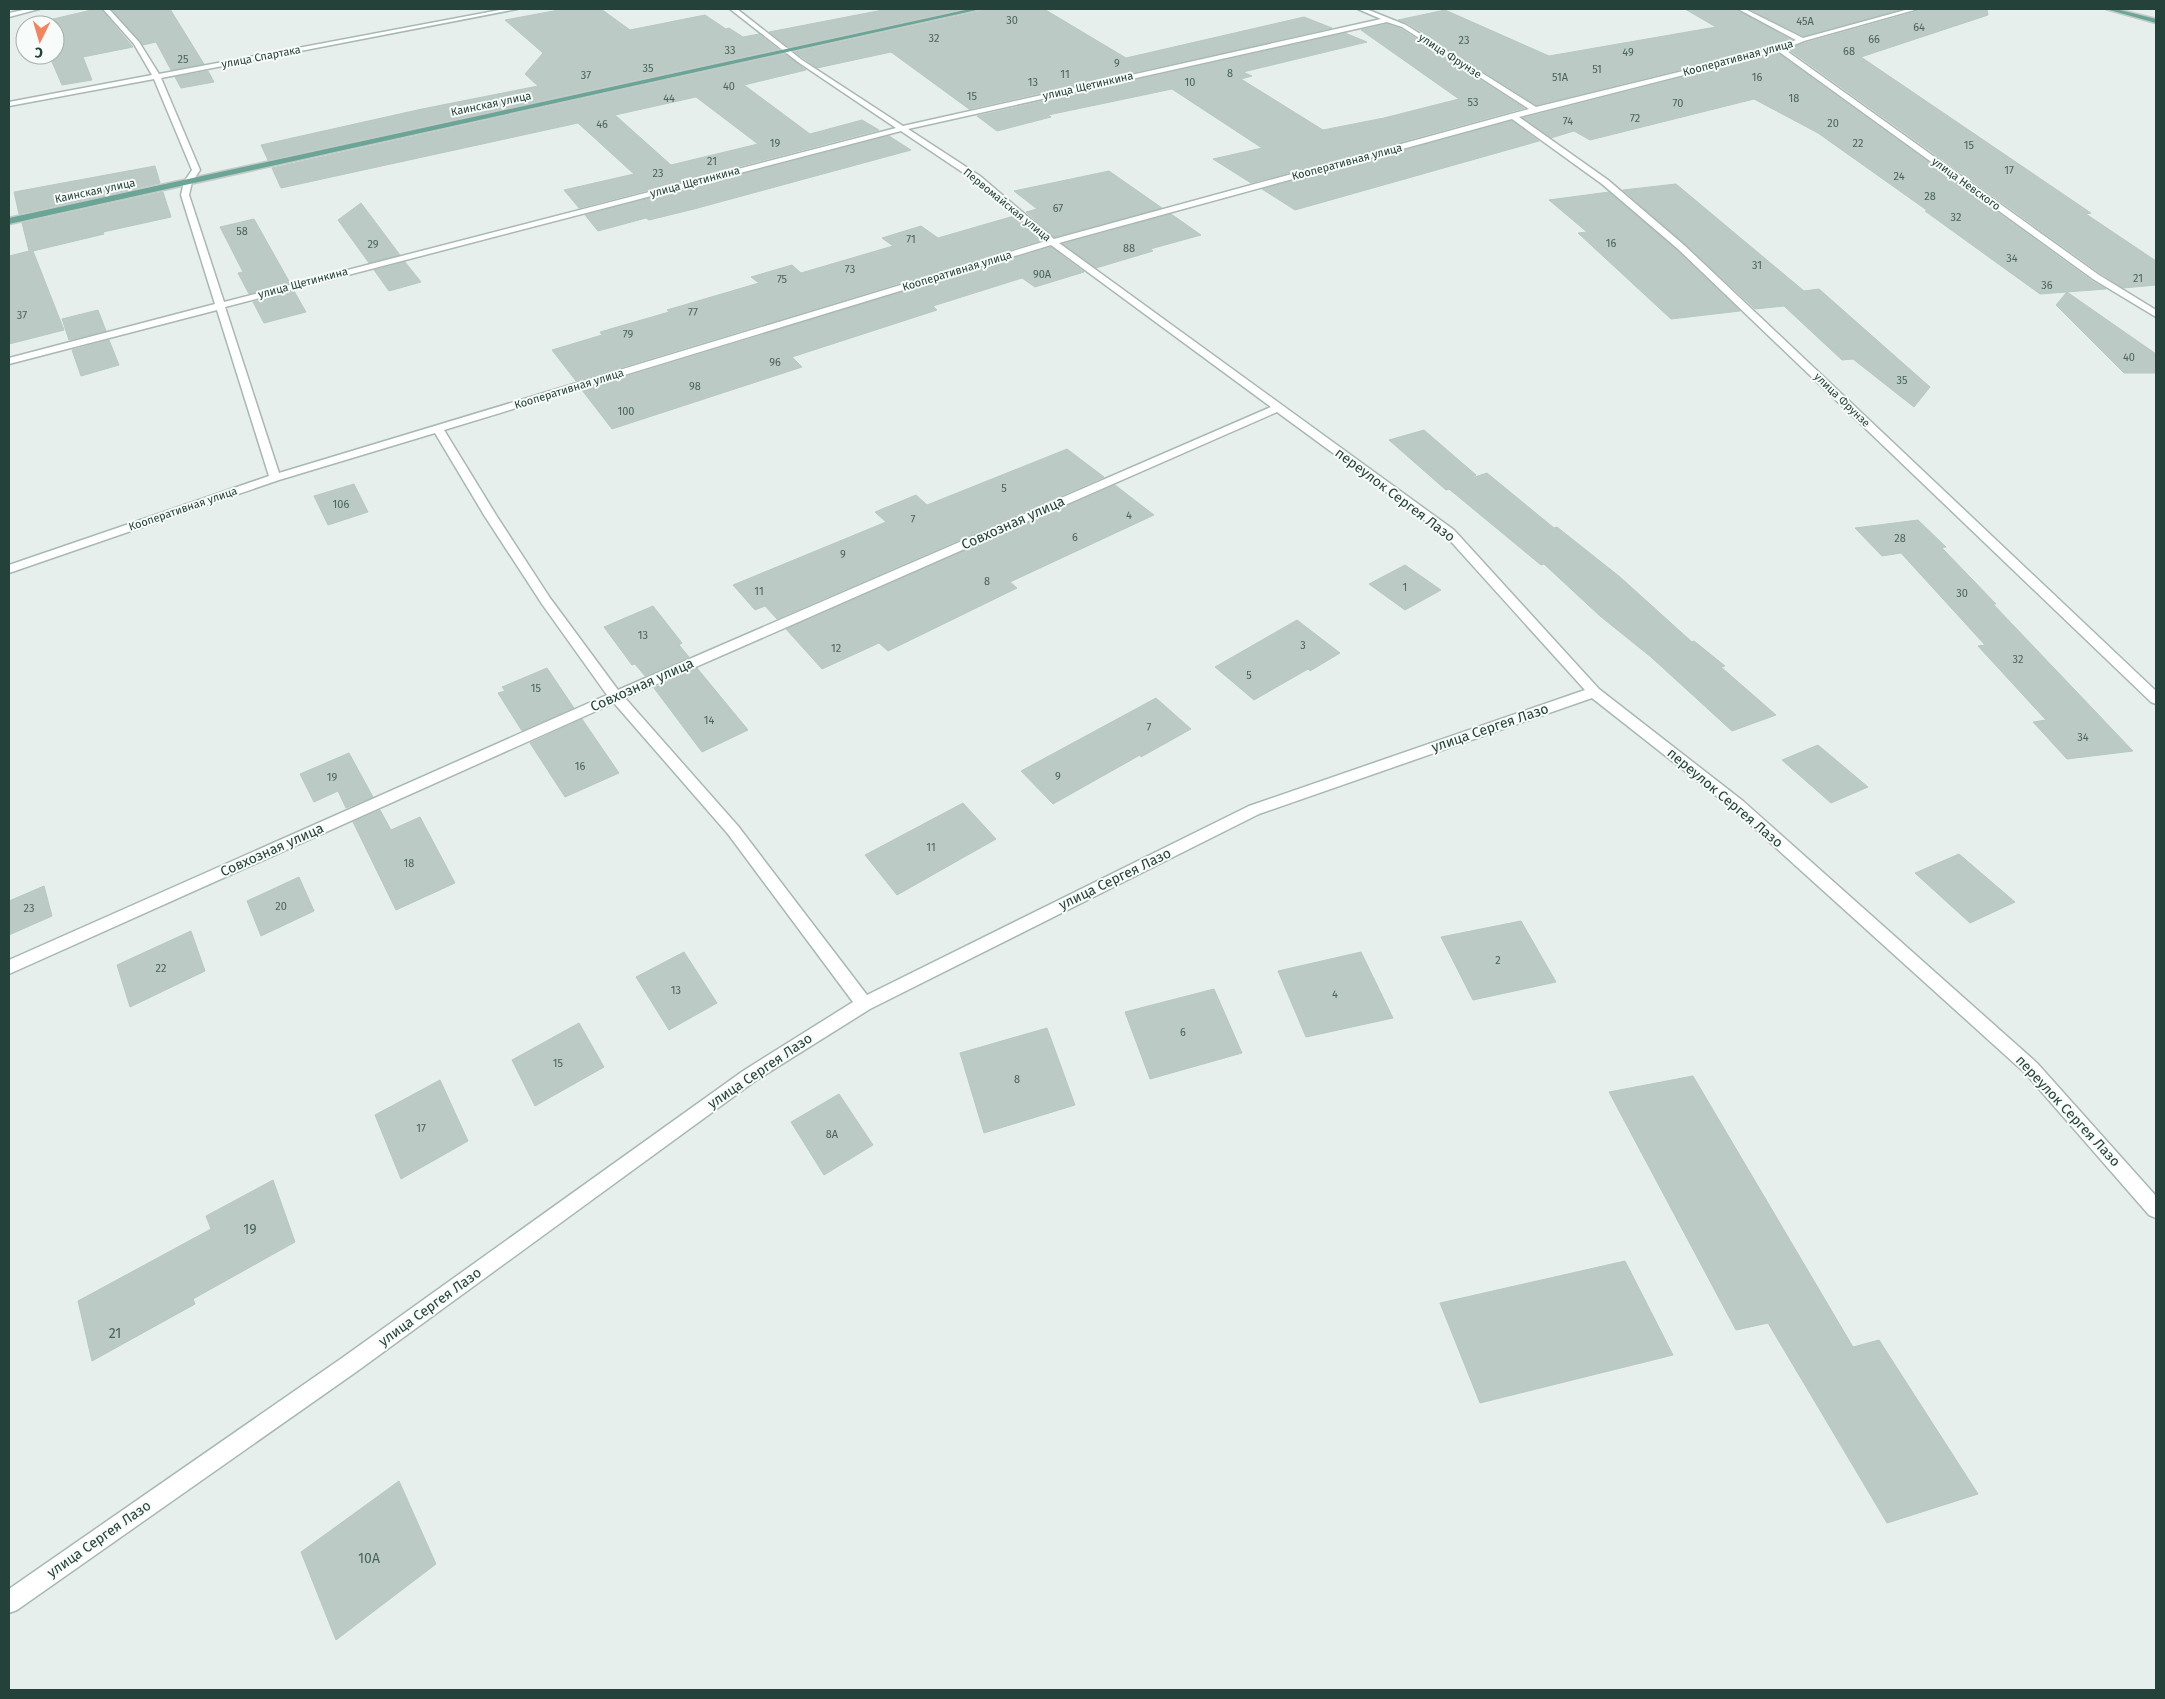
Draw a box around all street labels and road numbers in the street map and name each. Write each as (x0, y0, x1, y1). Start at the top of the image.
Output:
street label: улица Фрунзе (1416, 31, 1484, 81)
street label: Кооперативная улица (1681, 37, 1795, 79)
street label: улица Спартака (220, 43, 302, 71)
street label: улица Щетинкина (1042, 69, 1134, 103)
street label: Каинская улица (450, 89, 532, 119)
street label: Кооперативная улица (1290, 141, 1404, 183)
street label: улица Невского (1929, 155, 2003, 213)
street label: улица Щетинкина (649, 164, 741, 200)
street label: Первомайская улица (961, 166, 1053, 244)
street label: Каинская улица (54, 176, 136, 206)
street label: Кооперативная улица (901, 248, 1013, 294)
street label: улица Щетинкина (257, 265, 349, 301)
street label: Кооперативная улица (513, 366, 625, 412)
street label: улица Фрунзе (1811, 370, 1873, 430)
street label: переулок Сергея Лазо (1332, 444, 1458, 546)
street label: Кооперативная улица (127, 484, 239, 534)
street label: Совхозная улица (959, 493, 1067, 553)
street label: Совхозная улица (588, 655, 696, 715)
street label: улица Сергея Лазо (1429, 700, 1551, 756)
street label: переулок Сергея Лазо (1664, 745, 1786, 851)
street label: Совхозная улица (218, 820, 326, 880)
street label: улица Сергея Лазо (1056, 844, 1174, 914)
street label: улица Сергея Лазо (704, 1030, 816, 1112)
street label: переулок Сергея Лазо (2012, 1052, 2124, 1170)
street label: улица Сергея Лазо (375, 1264, 485, 1350)
street label: улица Сергея Лазо (44, 1497, 154, 1581)

